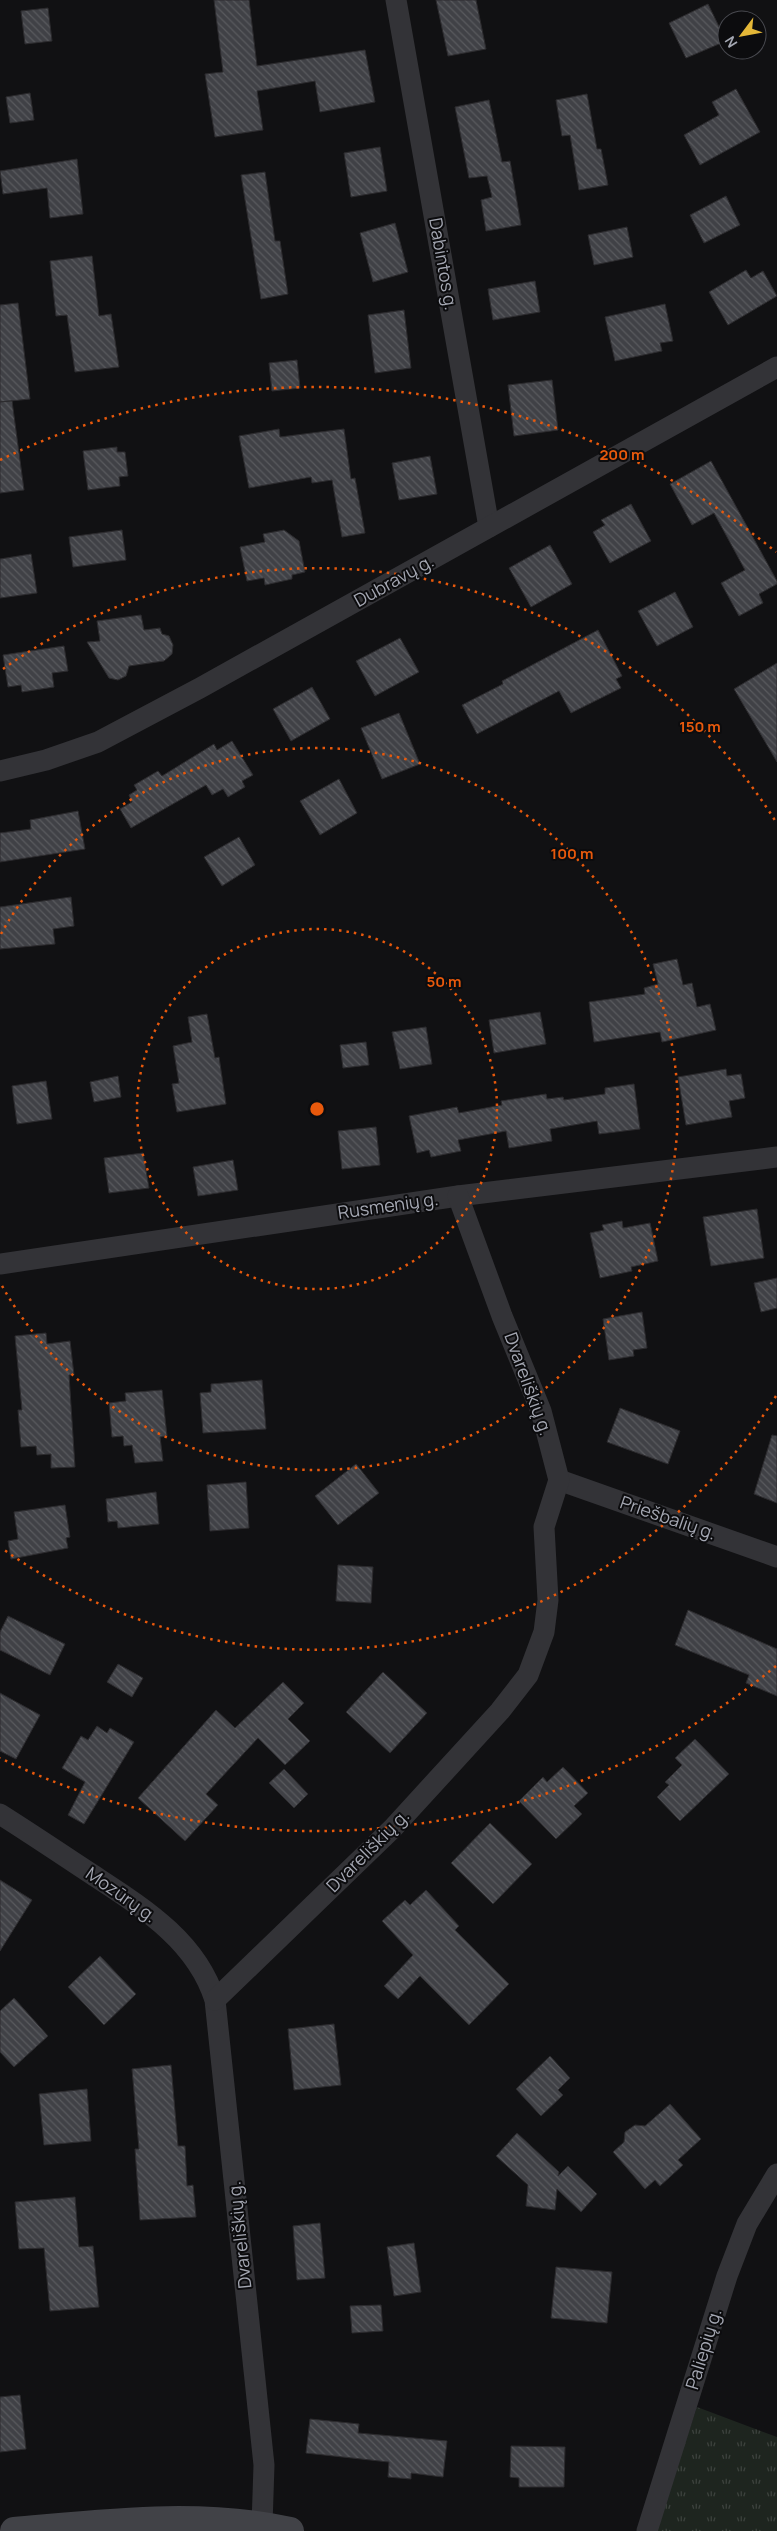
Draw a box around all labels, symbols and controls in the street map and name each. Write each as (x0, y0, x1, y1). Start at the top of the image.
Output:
north arrow (717, 10, 767, 60)
text: N (720, 33, 741, 51)
street label: Dabintos g. (424, 216, 464, 312)
text: 200 m (599, 444, 645, 465)
street label: Dubravų g. (349, 548, 438, 612)
text: 150 m (679, 716, 721, 737)
text: 100 m (551, 843, 593, 864)
text: 50 m (426, 971, 462, 992)
centre of rings (308, 1100, 326, 1118)
street label: Rusmenių g. (336, 1186, 440, 1224)
street label: Dvareliškių g. (499, 1329, 559, 1439)
street label: Priešbalių g. (617, 1489, 720, 1545)
street label: Dvareliškių g. (321, 1804, 414, 1897)
street label: Mozūrų g. (81, 1861, 162, 1927)
street label: Dvareliškių g. (221, 2180, 257, 2290)
street label: Paliepių g. (679, 2305, 727, 2392)

